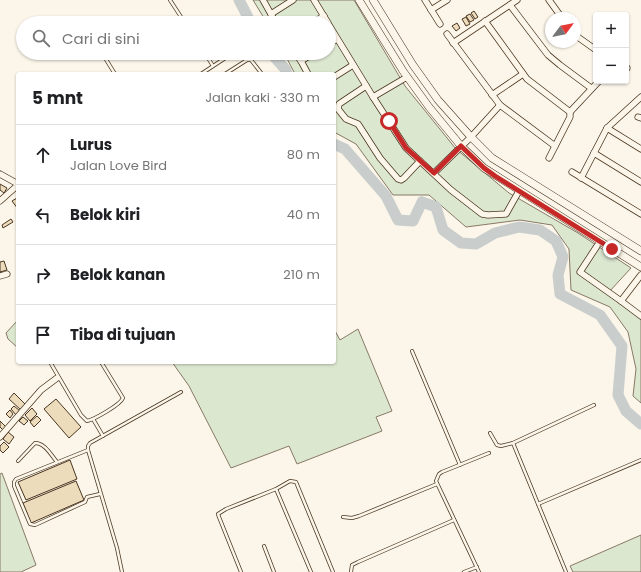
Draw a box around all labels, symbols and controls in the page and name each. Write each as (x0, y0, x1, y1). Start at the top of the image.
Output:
north arrow (545, 12, 581, 48)
map controls (593, 12, 629, 84)
button: + (593, 12, 629, 48)
search box (16, 16, 336, 60)
icon: search (30, 27, 52, 49)
text: Cari di sini (62, 28, 140, 49)
button: − (593, 48, 629, 84)
text: 5 mnt (32, 86, 83, 110)
text: Jalan kaki · 330 m (205, 88, 320, 107)
route start (380, 112, 398, 130)
text: Lurus (70, 134, 112, 155)
icon: ahead (32, 144, 54, 166)
text: 80 m (287, 145, 320, 164)
text: Jalan Love Bird (70, 156, 167, 175)
icon: left (32, 204, 54, 226)
text: Belok kiri (70, 204, 140, 225)
text: 40 m (287, 205, 320, 224)
route end (603, 240, 621, 258)
icon: right (32, 264, 54, 286)
text: Belok kanan (70, 264, 165, 285)
text: 210 m (283, 265, 320, 284)
icon: arrive (32, 324, 54, 346)
text: Tiba di tujuan (70, 324, 176, 345)

